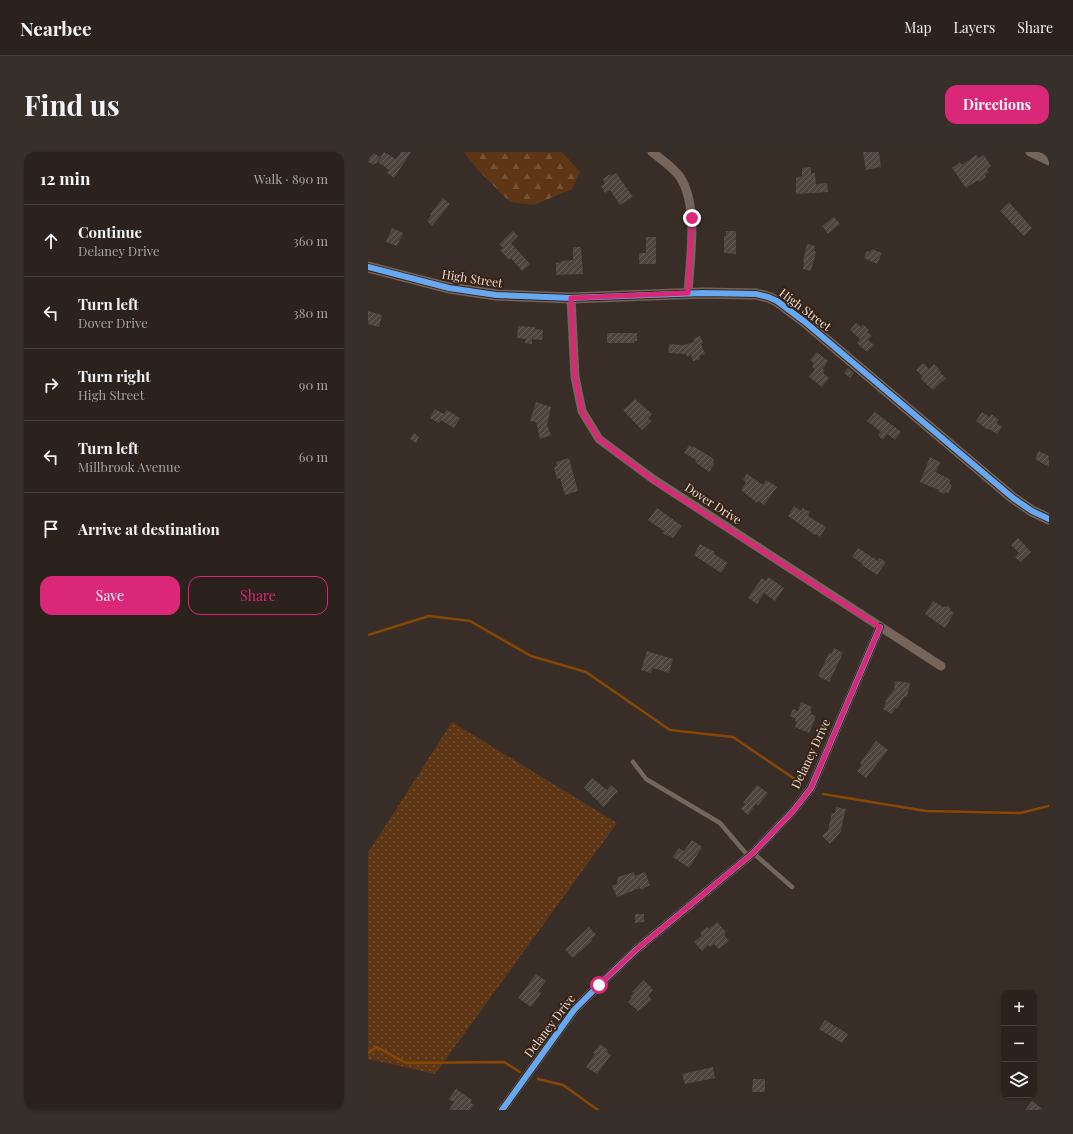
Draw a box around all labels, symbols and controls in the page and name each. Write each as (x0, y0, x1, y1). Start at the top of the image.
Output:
text: Nearbee (20, 15, 92, 41)
text: Map (904, 18, 932, 37)
text: Layers (954, 18, 995, 37)
text: Share (1017, 18, 1053, 37)
button: Directions (945, 85, 1049, 124)
text: Find us (24, 86, 120, 123)
text: 12 min (40, 167, 90, 189)
text: Walk · 890 m (254, 170, 328, 187)
route end (683, 209, 701, 227)
text: Continue (78, 222, 142, 242)
icon: ahead (40, 230, 62, 252)
text: 360 m (293, 232, 328, 249)
text: Delaney Drive (78, 242, 160, 259)
street label: High Street (441, 265, 504, 291)
street label: High Street (776, 284, 835, 334)
text: Turn left (78, 294, 139, 314)
icon: left (40, 302, 62, 324)
text: 380 m (293, 304, 328, 321)
text: Dover Drive (78, 314, 148, 331)
text: Turn right (78, 366, 151, 386)
icon: right (40, 374, 62, 396)
text: 90 m (299, 376, 328, 393)
text: High Street (78, 386, 144, 403)
text: Turn left (78, 438, 139, 458)
icon: left (40, 446, 62, 468)
text: 60 m (299, 448, 328, 465)
text: Millbrook Avenue (78, 458, 180, 475)
street label: Dover Drive (682, 479, 745, 527)
icon: arrive (40, 518, 62, 540)
text: Arrive at destination (78, 519, 220, 539)
button: Save (40, 576, 180, 615)
button: Share (188, 576, 328, 615)
street label: Delaney Drive (787, 716, 833, 791)
route start (590, 976, 608, 994)
street label: Delaney Drive (520, 990, 578, 1060)
map controls (1001, 990, 1037, 1098)
button: + (1001, 990, 1037, 1026)
button: − (1001, 1026, 1037, 1062)
button: layers (1001, 1062, 1037, 1098)

